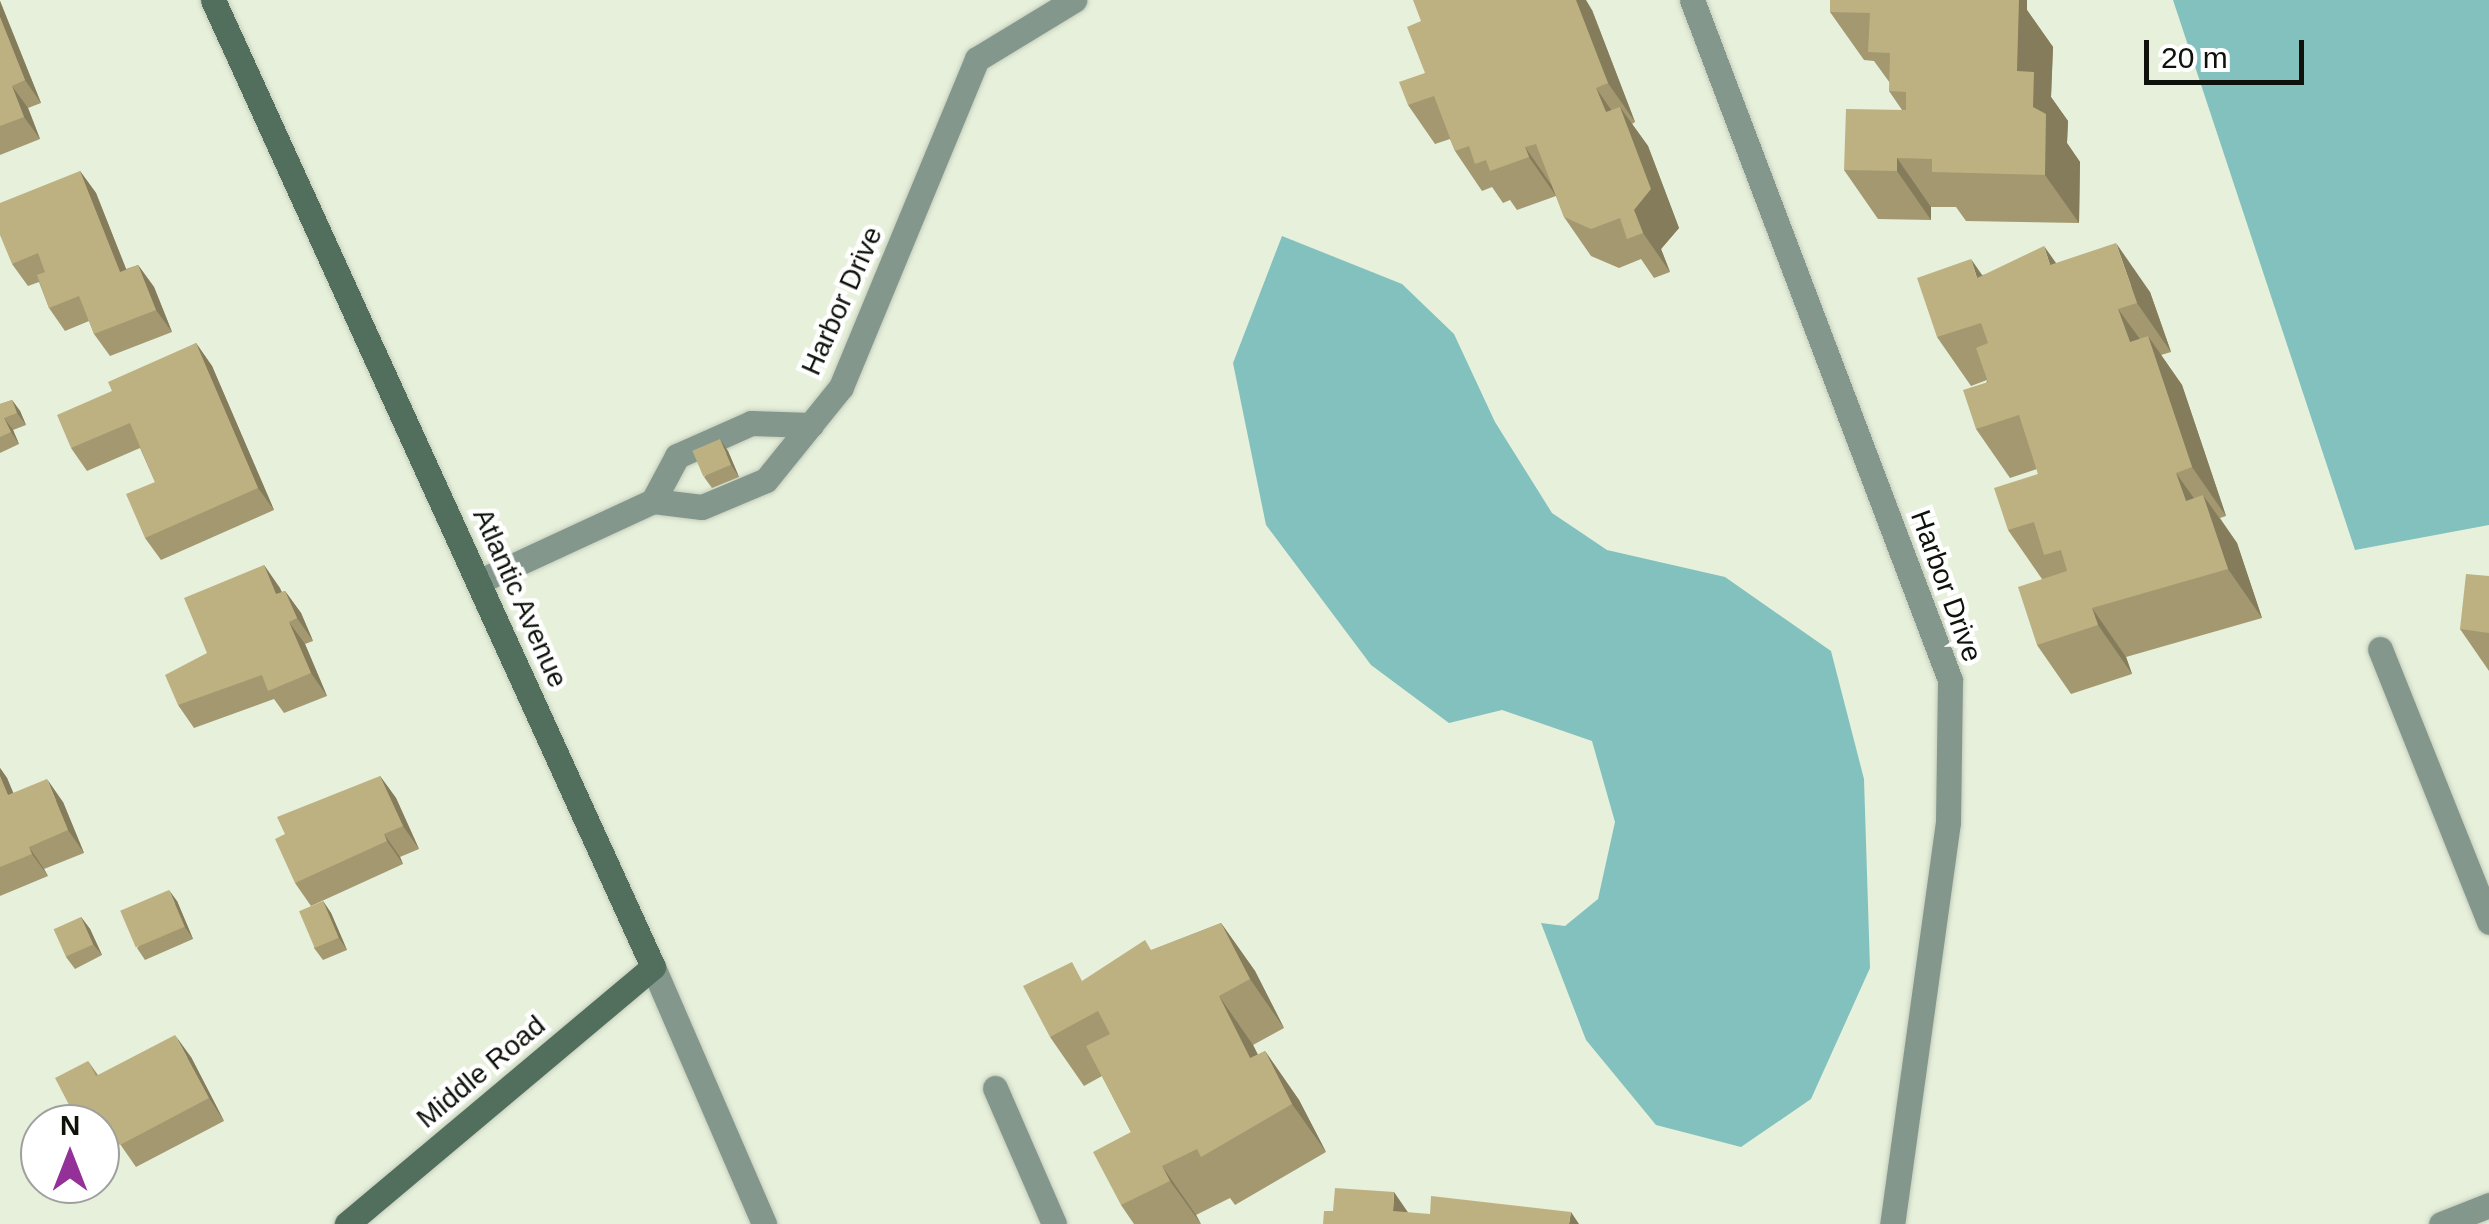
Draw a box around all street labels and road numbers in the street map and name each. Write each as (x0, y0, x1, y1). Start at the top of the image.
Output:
street label: Harbor Drive (794, 222, 890, 380)
street label: Atlantic Avenue (465, 503, 575, 693)
street label: Harbor Drive (1903, 506, 1989, 666)
street label: Middle Road (410, 1009, 552, 1135)

